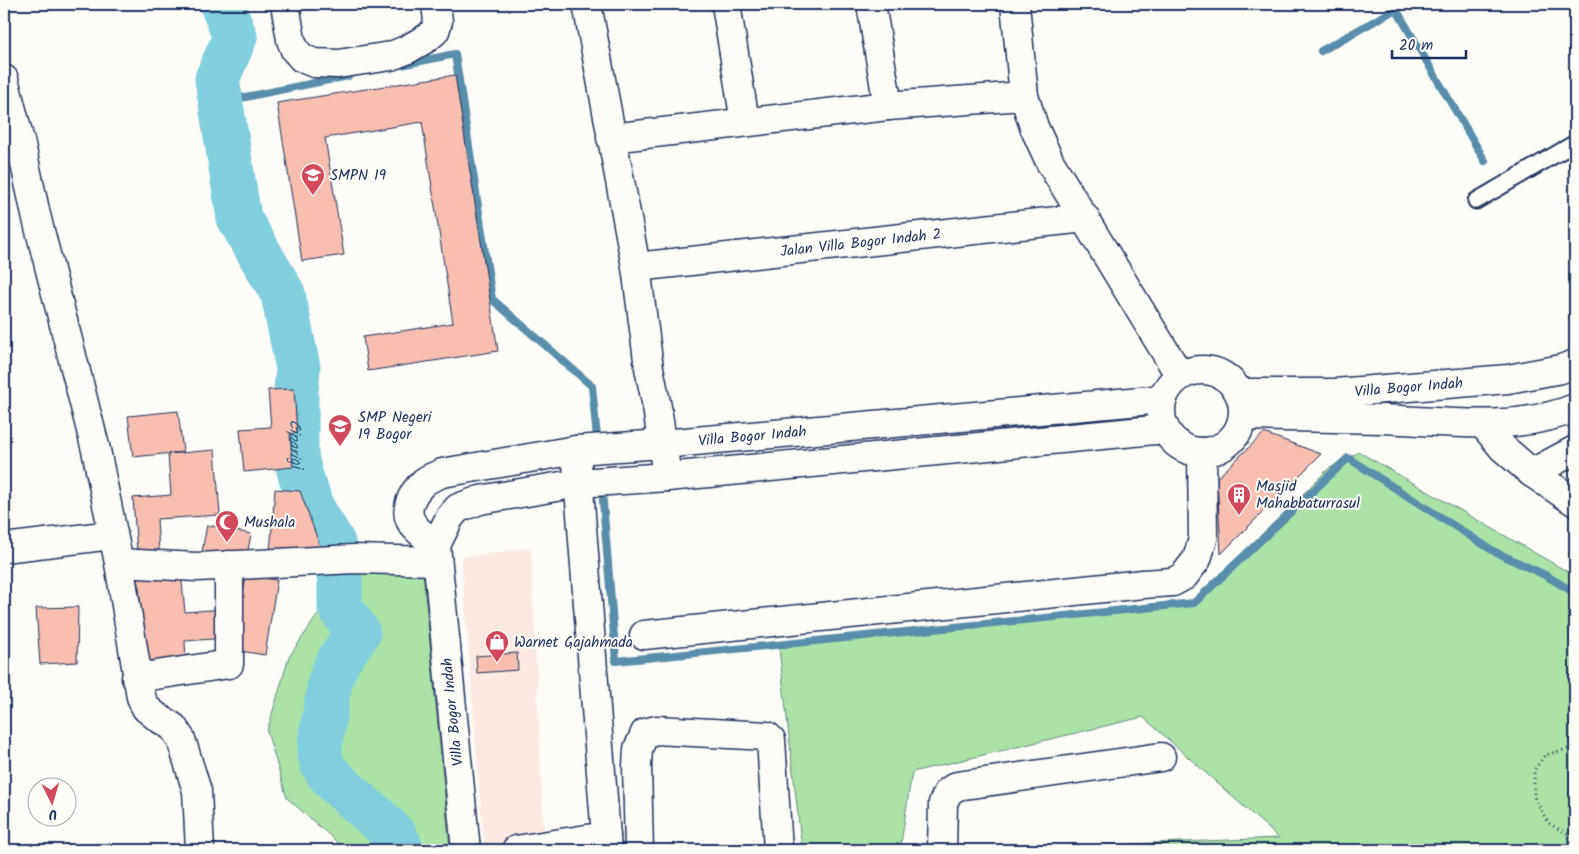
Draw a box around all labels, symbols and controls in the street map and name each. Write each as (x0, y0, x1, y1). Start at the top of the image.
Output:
scale bar (1392, 28, 1465, 60)
text: 20 m (1399, 34, 1433, 58)
school or university icon: SMPN 19 (300, 162, 326, 196)
place label: SMPN 19 (330, 164, 387, 188)
street label: Jalan Villa Bogor Indah 2 (779, 223, 943, 264)
street label: Villa Bogor Indah (1354, 372, 1464, 404)
place label: SMP Negeri 19 Bogor (358, 406, 433, 447)
school or university icon: SMP Negeri 19 Bogor (327, 413, 353, 447)
water label: Ciparigi (282, 419, 310, 474)
street label: Villa Bogor Indah (697, 420, 807, 454)
place label: Masjid Mahabbaturrasul (1256, 475, 1360, 516)
building icon: Masjid Mahabbaturrasul (1226, 482, 1252, 516)
mosque icon: Mushala (214, 509, 240, 543)
place label: Mushala (244, 511, 295, 535)
shop icon: Warnet Gajahmada (484, 629, 510, 663)
place label: Warnet Gajahmada (514, 631, 633, 655)
street label: Villa Bogor Indah (435, 657, 471, 767)
north arrow (28, 776, 78, 826)
text: U (47, 803, 58, 825)

